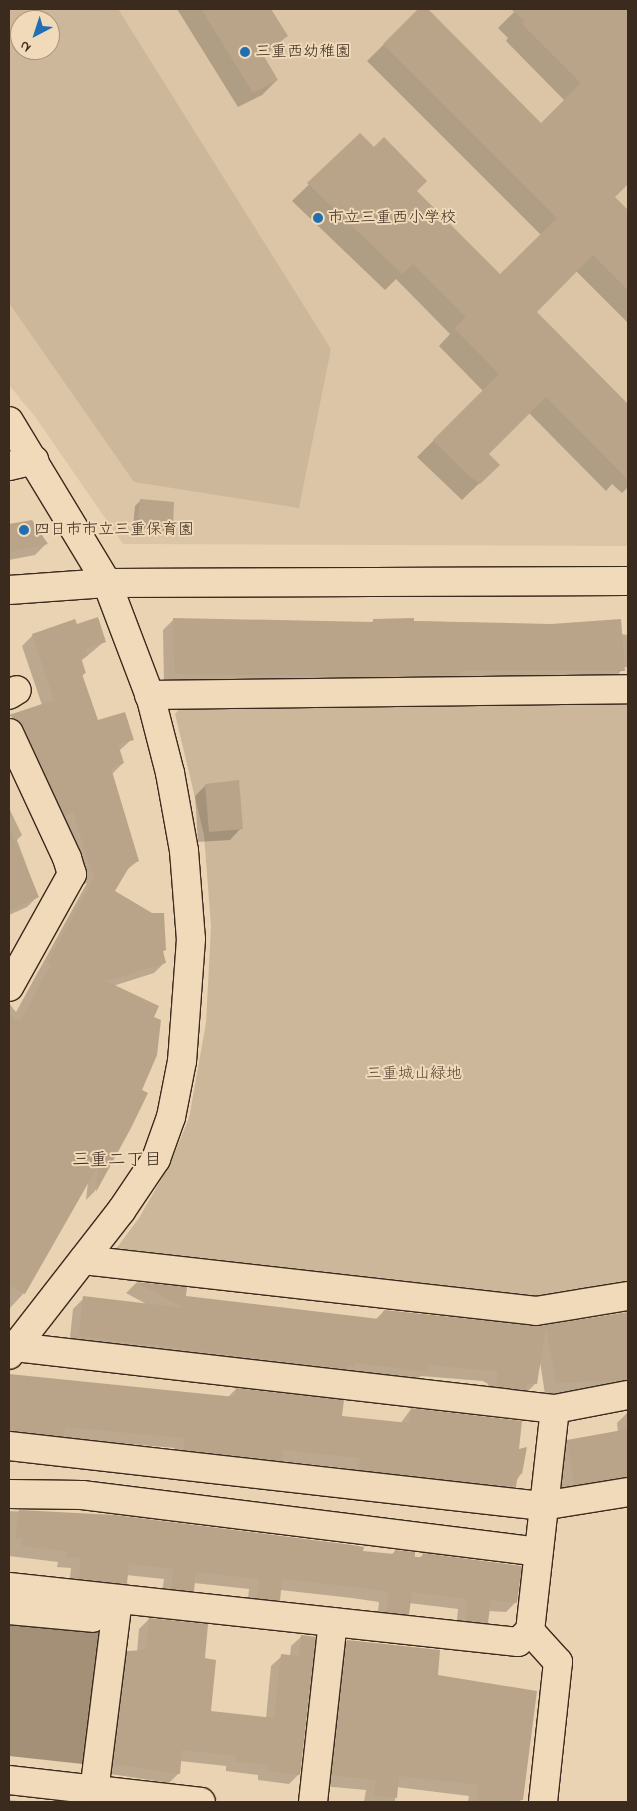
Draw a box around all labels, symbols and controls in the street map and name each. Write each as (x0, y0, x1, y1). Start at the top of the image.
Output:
north arrow (10, 10, 60, 60)
text: N (15, 35, 36, 57)
place label: 三重西幼稚園 (255, 42, 351, 62)
marker: 三重西幼稚園 (239, 46, 251, 58)
place label: 市立三重西小学校 (328, 208, 456, 228)
marker: 市立三重西小学校 (312, 212, 324, 224)
place label: 四日市市立三重保育園 (34, 520, 194, 540)
marker: 四日市市立三重保育園 (18, 524, 30, 536)
park label: 三重城山緑地 (366, 1064, 462, 1084)
district label: 三重二丁目 (72, 1150, 162, 1172)

